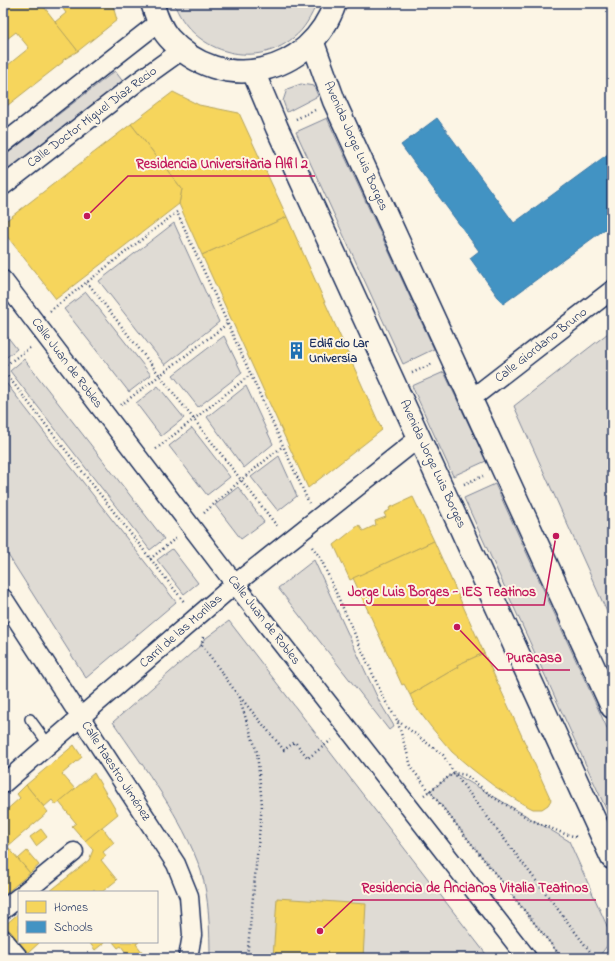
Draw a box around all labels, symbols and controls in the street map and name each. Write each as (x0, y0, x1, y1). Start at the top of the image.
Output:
street label: Calle Doctor Miguel Díaz Recio (23, 62, 162, 173)
street label: Avenida Jorge Luis Borges (318, 78, 393, 215)
callout: Residencia Universitaria Alfil 2 (128, 150, 315, 176)
text: Residencia Universitaria Alfil 2 (135, 154, 308, 175)
street label: Calle Giordano Bruno (491, 303, 592, 387)
street label: Calle Juan de Robles (27, 314, 108, 413)
place label: Edificio Lar Universia (309, 334, 370, 368)
building icon: Edificio Lar Universia (286, 340, 306, 360)
street label: Avenida Jorge Luis Borges (394, 397, 471, 532)
street label: Calle Juan de Robles (223, 571, 305, 669)
callout: Jorge Luis Borges - IES Teatinos (340, 579, 544, 605)
text: Jorge Luis Borges - IES Teatinos (348, 582, 536, 605)
street label: Carril de las Morillas (135, 589, 227, 672)
callout: Puracasa (498, 644, 570, 670)
text: Puracasa (506, 648, 562, 669)
street label: Calle Maestro Jiménez (77, 717, 156, 825)
callout: Residencia de Ancianos Vitalia Teatinos (353, 874, 596, 900)
text: Residencia de Ancianos Vitalia Teatinos (360, 878, 589, 899)
legend (18, 891, 158, 943)
text: Homes (54, 899, 88, 917)
text: Schools (54, 919, 93, 937)

